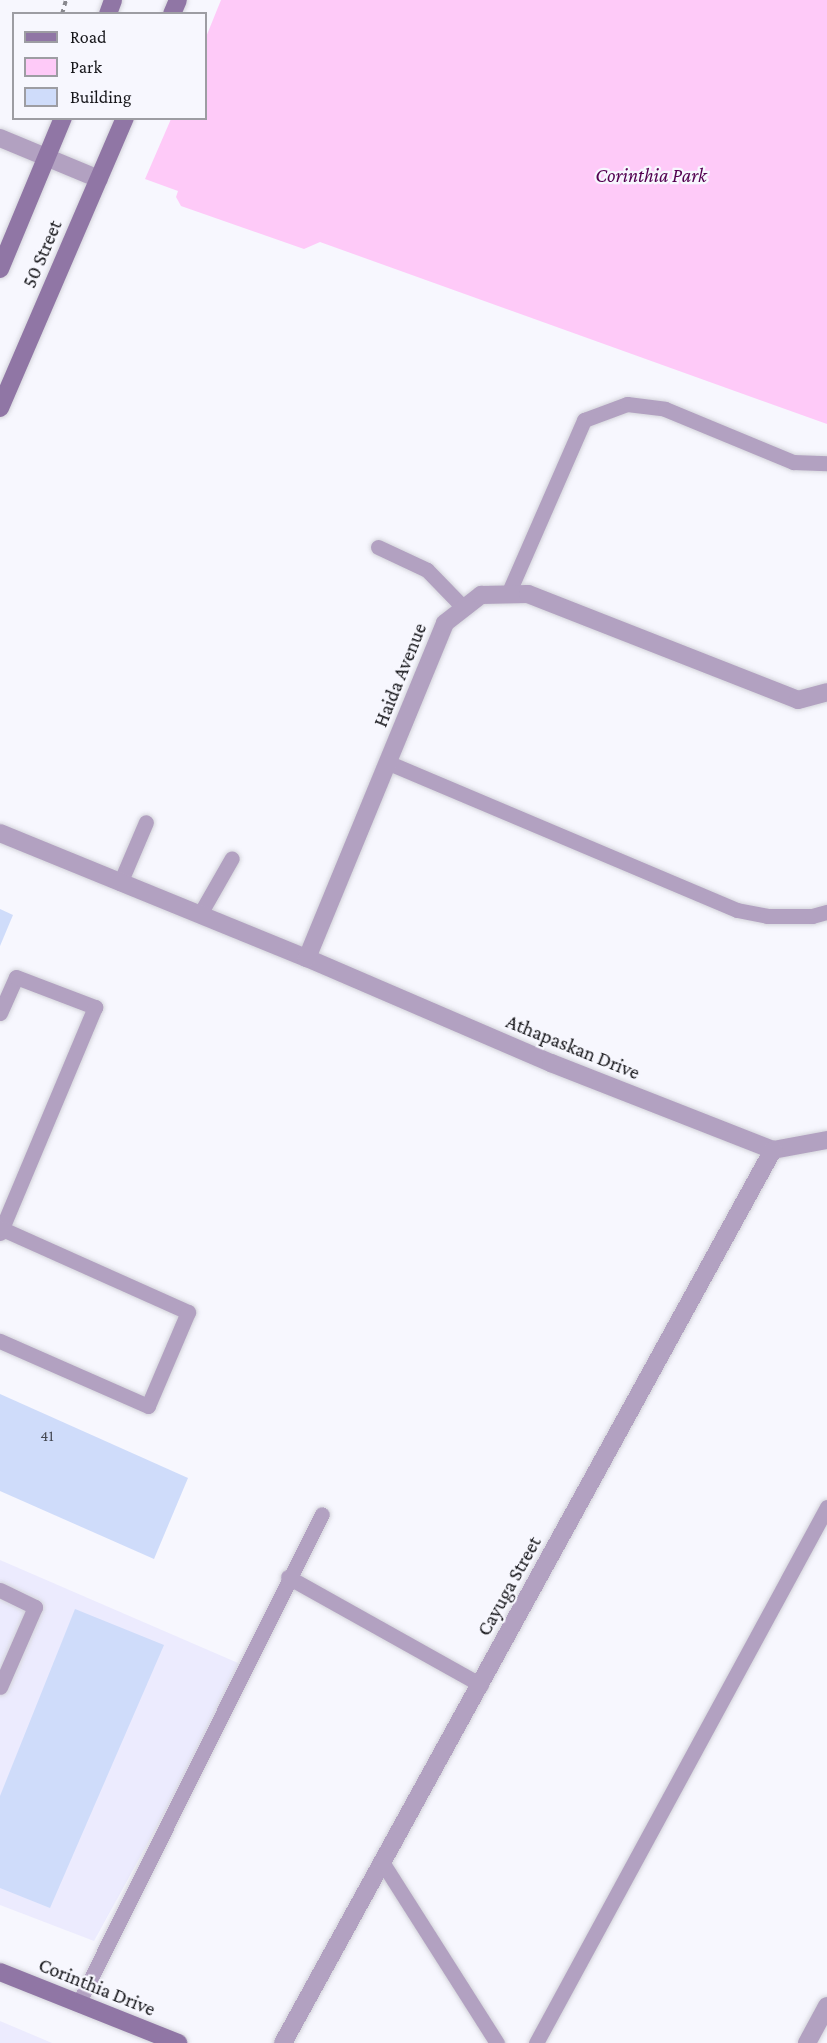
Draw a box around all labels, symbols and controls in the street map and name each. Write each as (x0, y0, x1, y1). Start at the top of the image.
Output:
legend (12, 12, 207, 120)
text: Road (70, 27, 107, 47)
text: Park (70, 57, 102, 77)
text: Building (70, 87, 131, 107)
park label: Corinthia Park (595, 163, 707, 187)
street label: 50 Street (17, 216, 67, 292)
street label: Haida Avenue (368, 619, 432, 731)
street label: Athapaskan Drive (503, 1009, 643, 1085)
house number: 41 (40, 1426, 54, 1446)
street label: Cayuga Street (472, 1532, 546, 1640)
street label: Corinthia Drive (35, 1953, 159, 2021)

